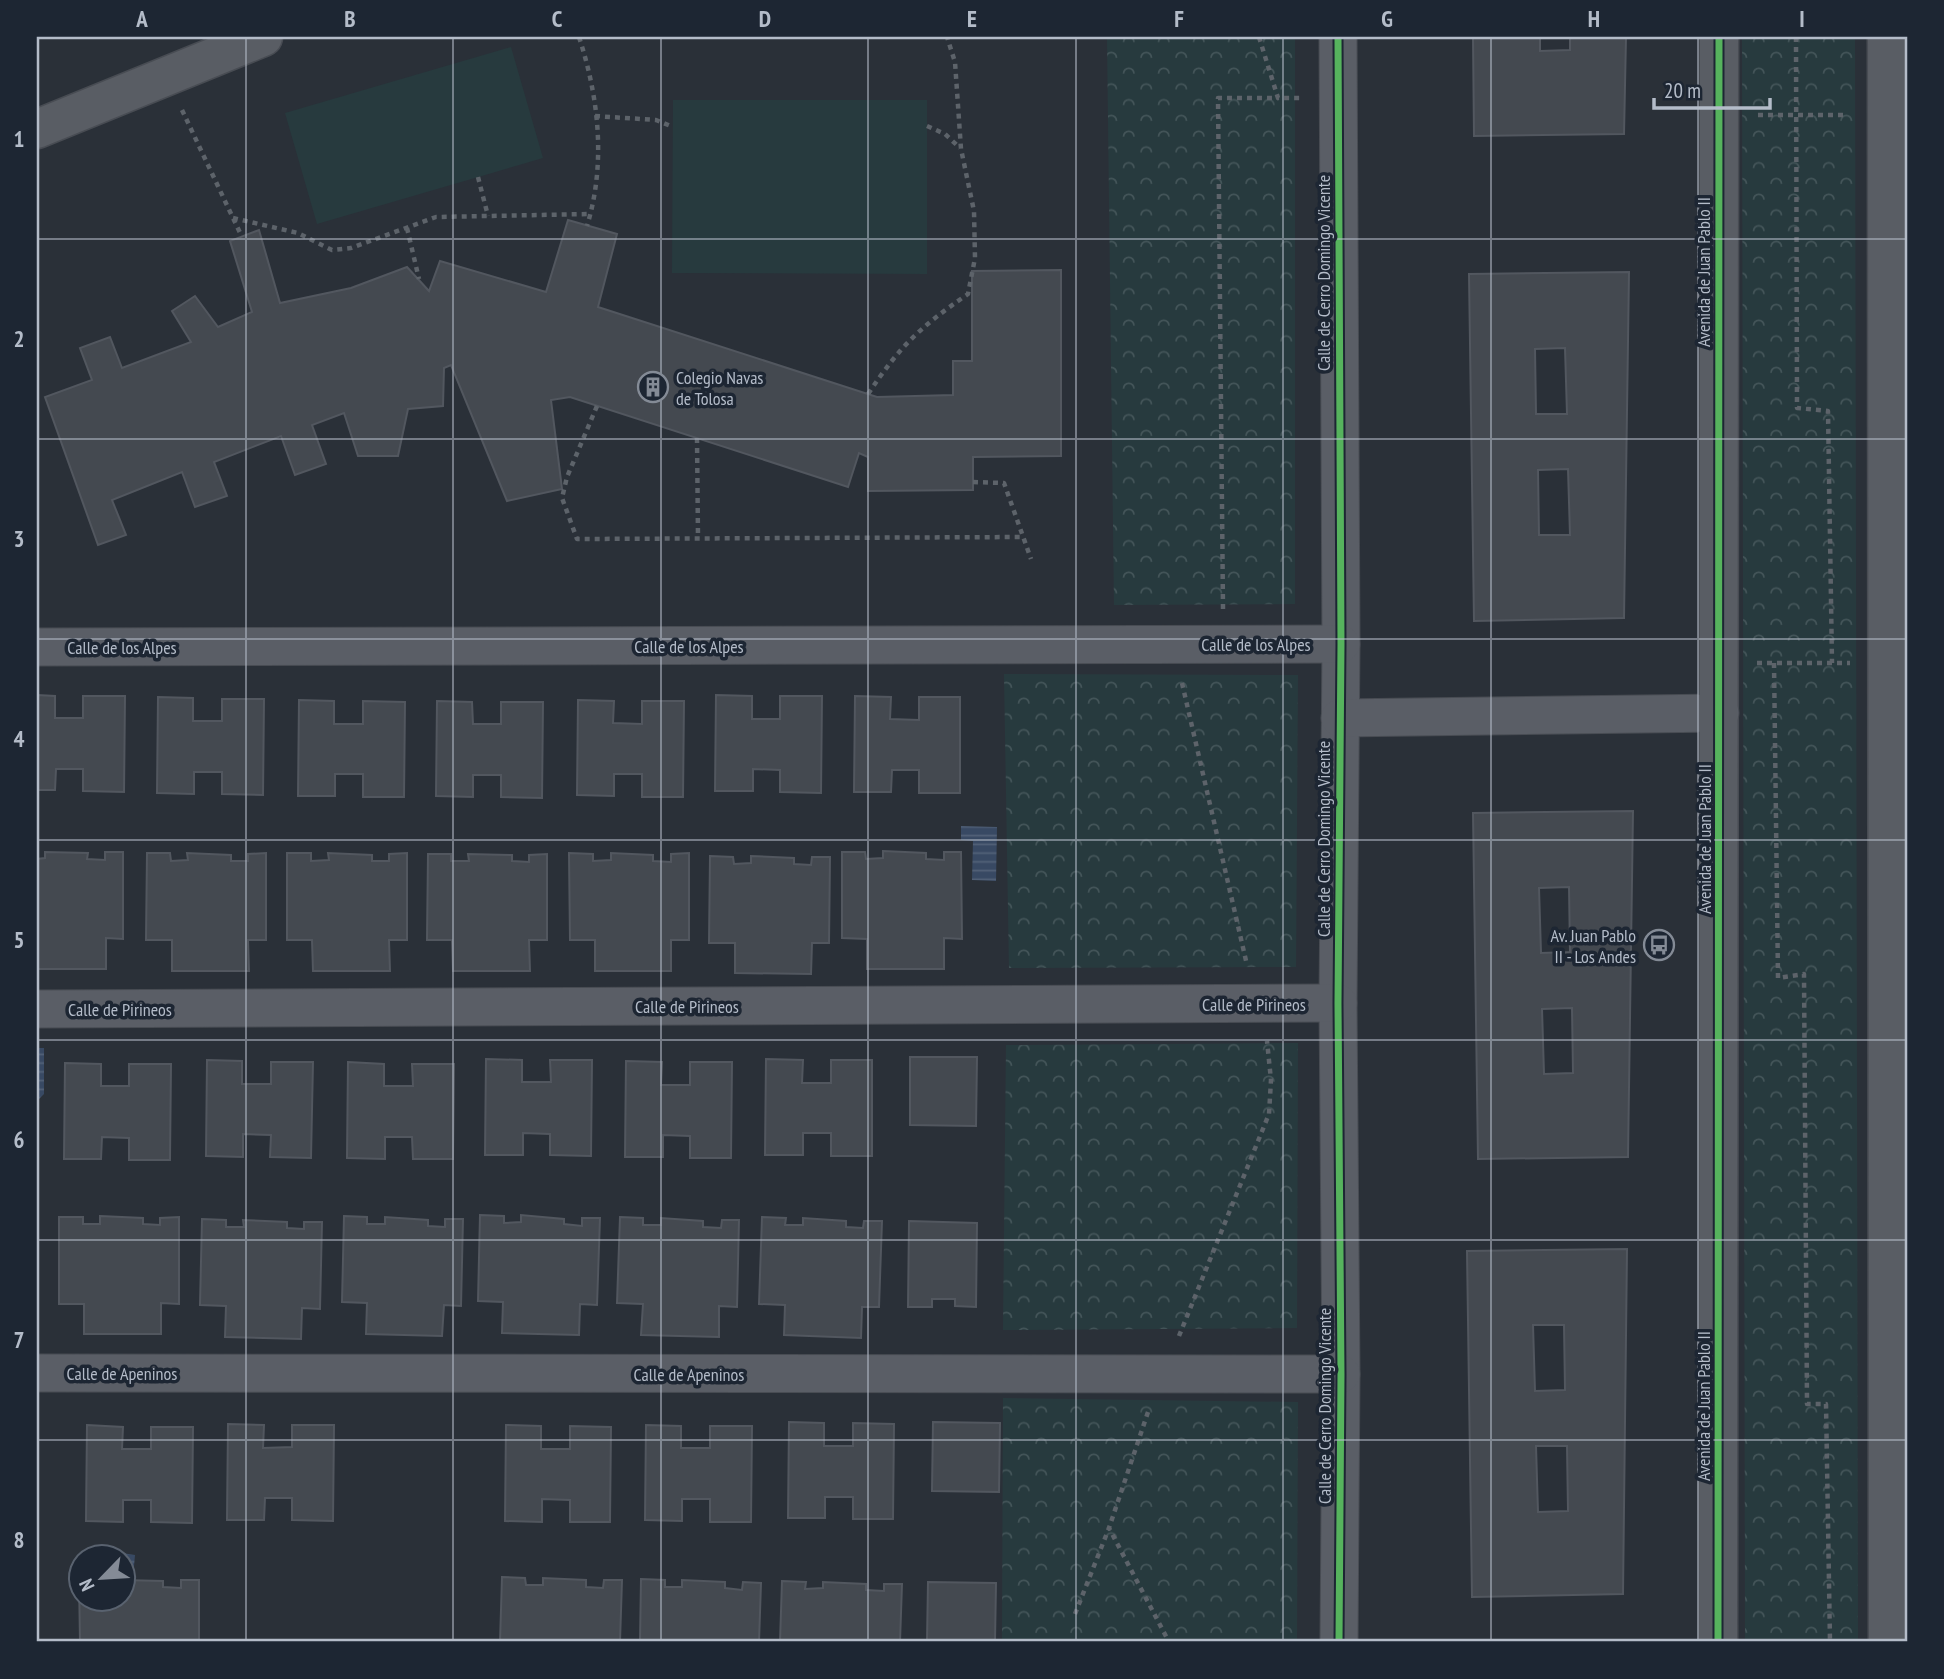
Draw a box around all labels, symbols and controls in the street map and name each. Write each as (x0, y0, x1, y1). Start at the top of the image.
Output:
text: A (135, 4, 148, 33)
text: B (344, 4, 356, 33)
text: C (552, 4, 563, 33)
text: D (759, 4, 771, 33)
text: E (967, 4, 977, 33)
text: F (1174, 4, 1184, 33)
text: G (1381, 4, 1393, 33)
text: H (1588, 4, 1600, 33)
text: I (1799, 4, 1805, 33)
scale bar (1654, 66, 1769, 110)
text: 20 m (1664, 77, 1701, 104)
text: 1 (14, 124, 25, 153)
street label: Calle de Cerro Domingo Vicente (1312, 175, 1335, 371)
street label: Avenida de Juan Pablo II (1692, 197, 1715, 347)
text: 2 (14, 324, 25, 353)
place label: Colegio Navas de Tolosa (676, 366, 763, 410)
building icon: Colegio Navas de Tolosa (636, 370, 670, 404)
text: 3 (14, 524, 25, 553)
street label: Calle de los Alpes (1201, 633, 1311, 656)
street label: Calle de los Alpes (634, 635, 744, 658)
street label: Calle de los Alpes (67, 636, 177, 659)
text: 4 (14, 724, 25, 753)
street label: Calle de Cerro Domingo Vicente (1312, 741, 1335, 937)
street label: Avenida de Juan Pablo II (1693, 764, 1716, 914)
place label: Av. Juan Pablo II - Los Andes (1551, 924, 1636, 968)
text: 5 (14, 925, 25, 954)
bus stop icon: Av. Juan Pablo II - Los Andes (1642, 928, 1676, 962)
street label: Calle de Pirineos (1202, 993, 1306, 1016)
street label: Calle de Pirineos (635, 995, 739, 1018)
street label: Calle de Pirineos (68, 998, 172, 1021)
text: 6 (14, 1125, 25, 1154)
street label: Calle de Cerro Domingo Vicente (1313, 1308, 1336, 1504)
text: 7 (14, 1325, 25, 1354)
street label: Avenida de Juan Pablo II (1692, 1331, 1715, 1481)
street label: Calle de Apeninos (67, 1362, 177, 1385)
street label: Calle de Apeninos (634, 1363, 744, 1386)
text: 8 (14, 1525, 25, 1554)
north arrow (66, 1542, 136, 1612)
text: N (74, 1575, 100, 1595)

